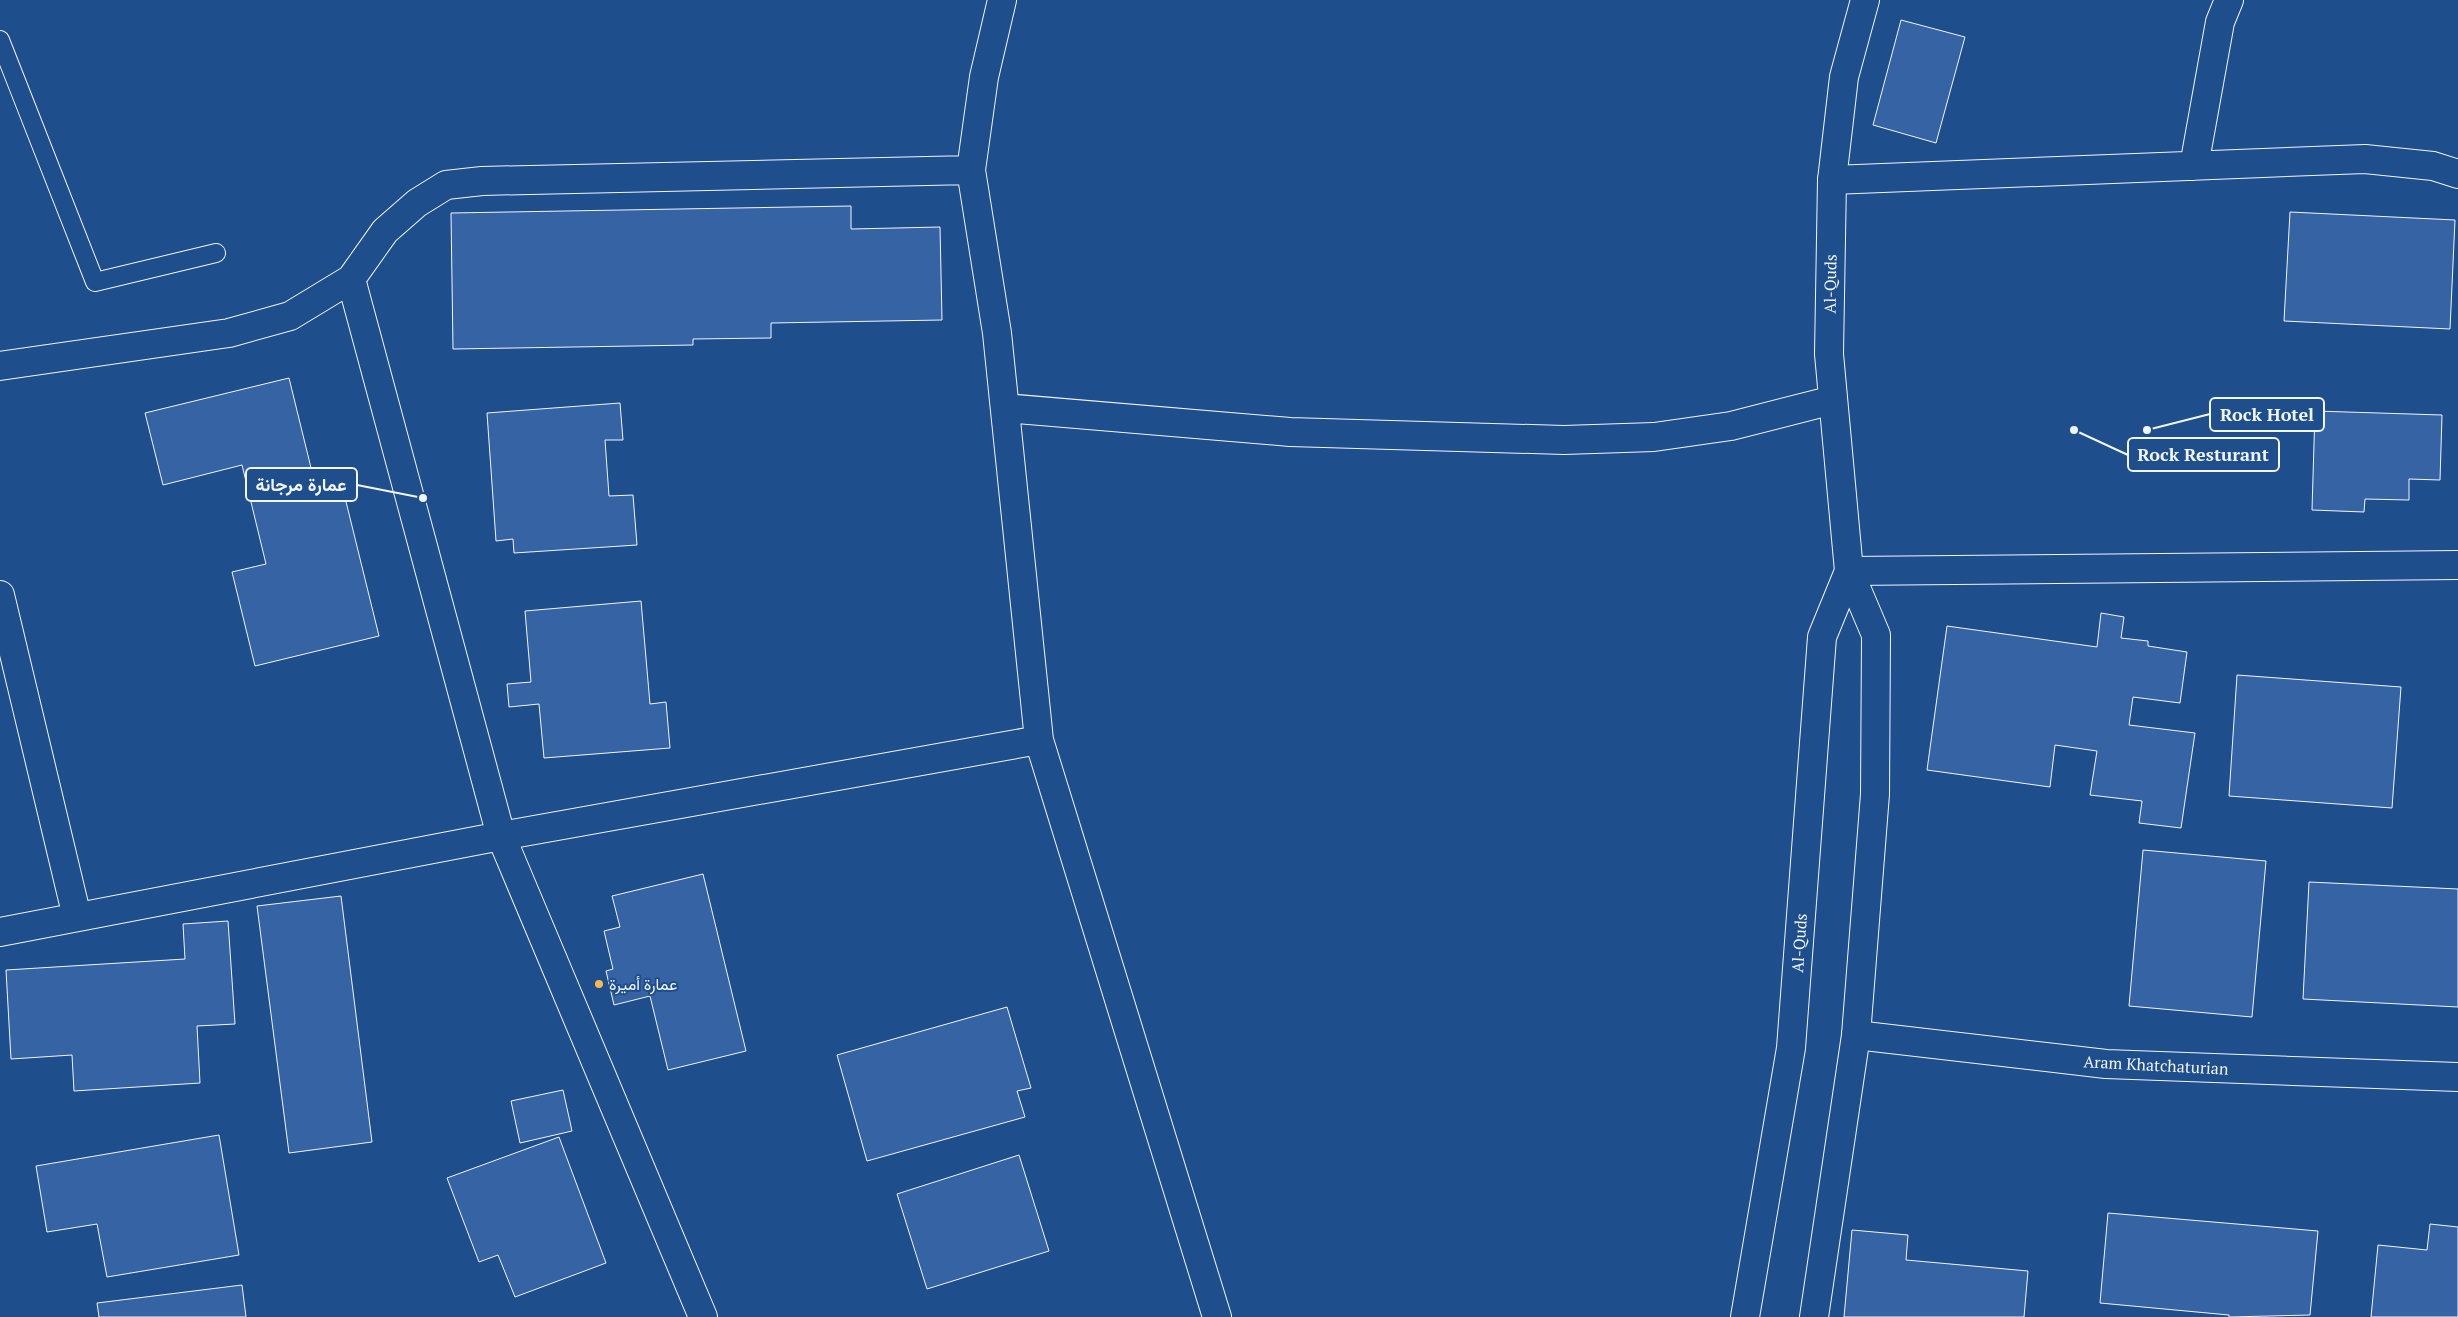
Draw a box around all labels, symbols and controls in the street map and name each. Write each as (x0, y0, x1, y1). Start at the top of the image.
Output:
street label: Al-Quds (1818, 254, 1842, 314)
callout: Rock Hotel (2210, 398, 2324, 431)
text: Rock Hotel (2220, 402, 2314, 426)
callout: Rock Resturant (2128, 438, 2279, 471)
text: Rock Resturant (2137, 442, 2269, 466)
callout: عمارة مرجانة (246, 468, 357, 501)
text: عمارة مرجانة (255, 472, 347, 496)
street label: Al-Quds (1786, 913, 1812, 973)
place label: عمارة أميرة (609, 973, 677, 995)
marker: عمارة أميرة (593, 978, 605, 990)
street label: Aram Khatchaturian (2083, 1050, 2230, 1080)

